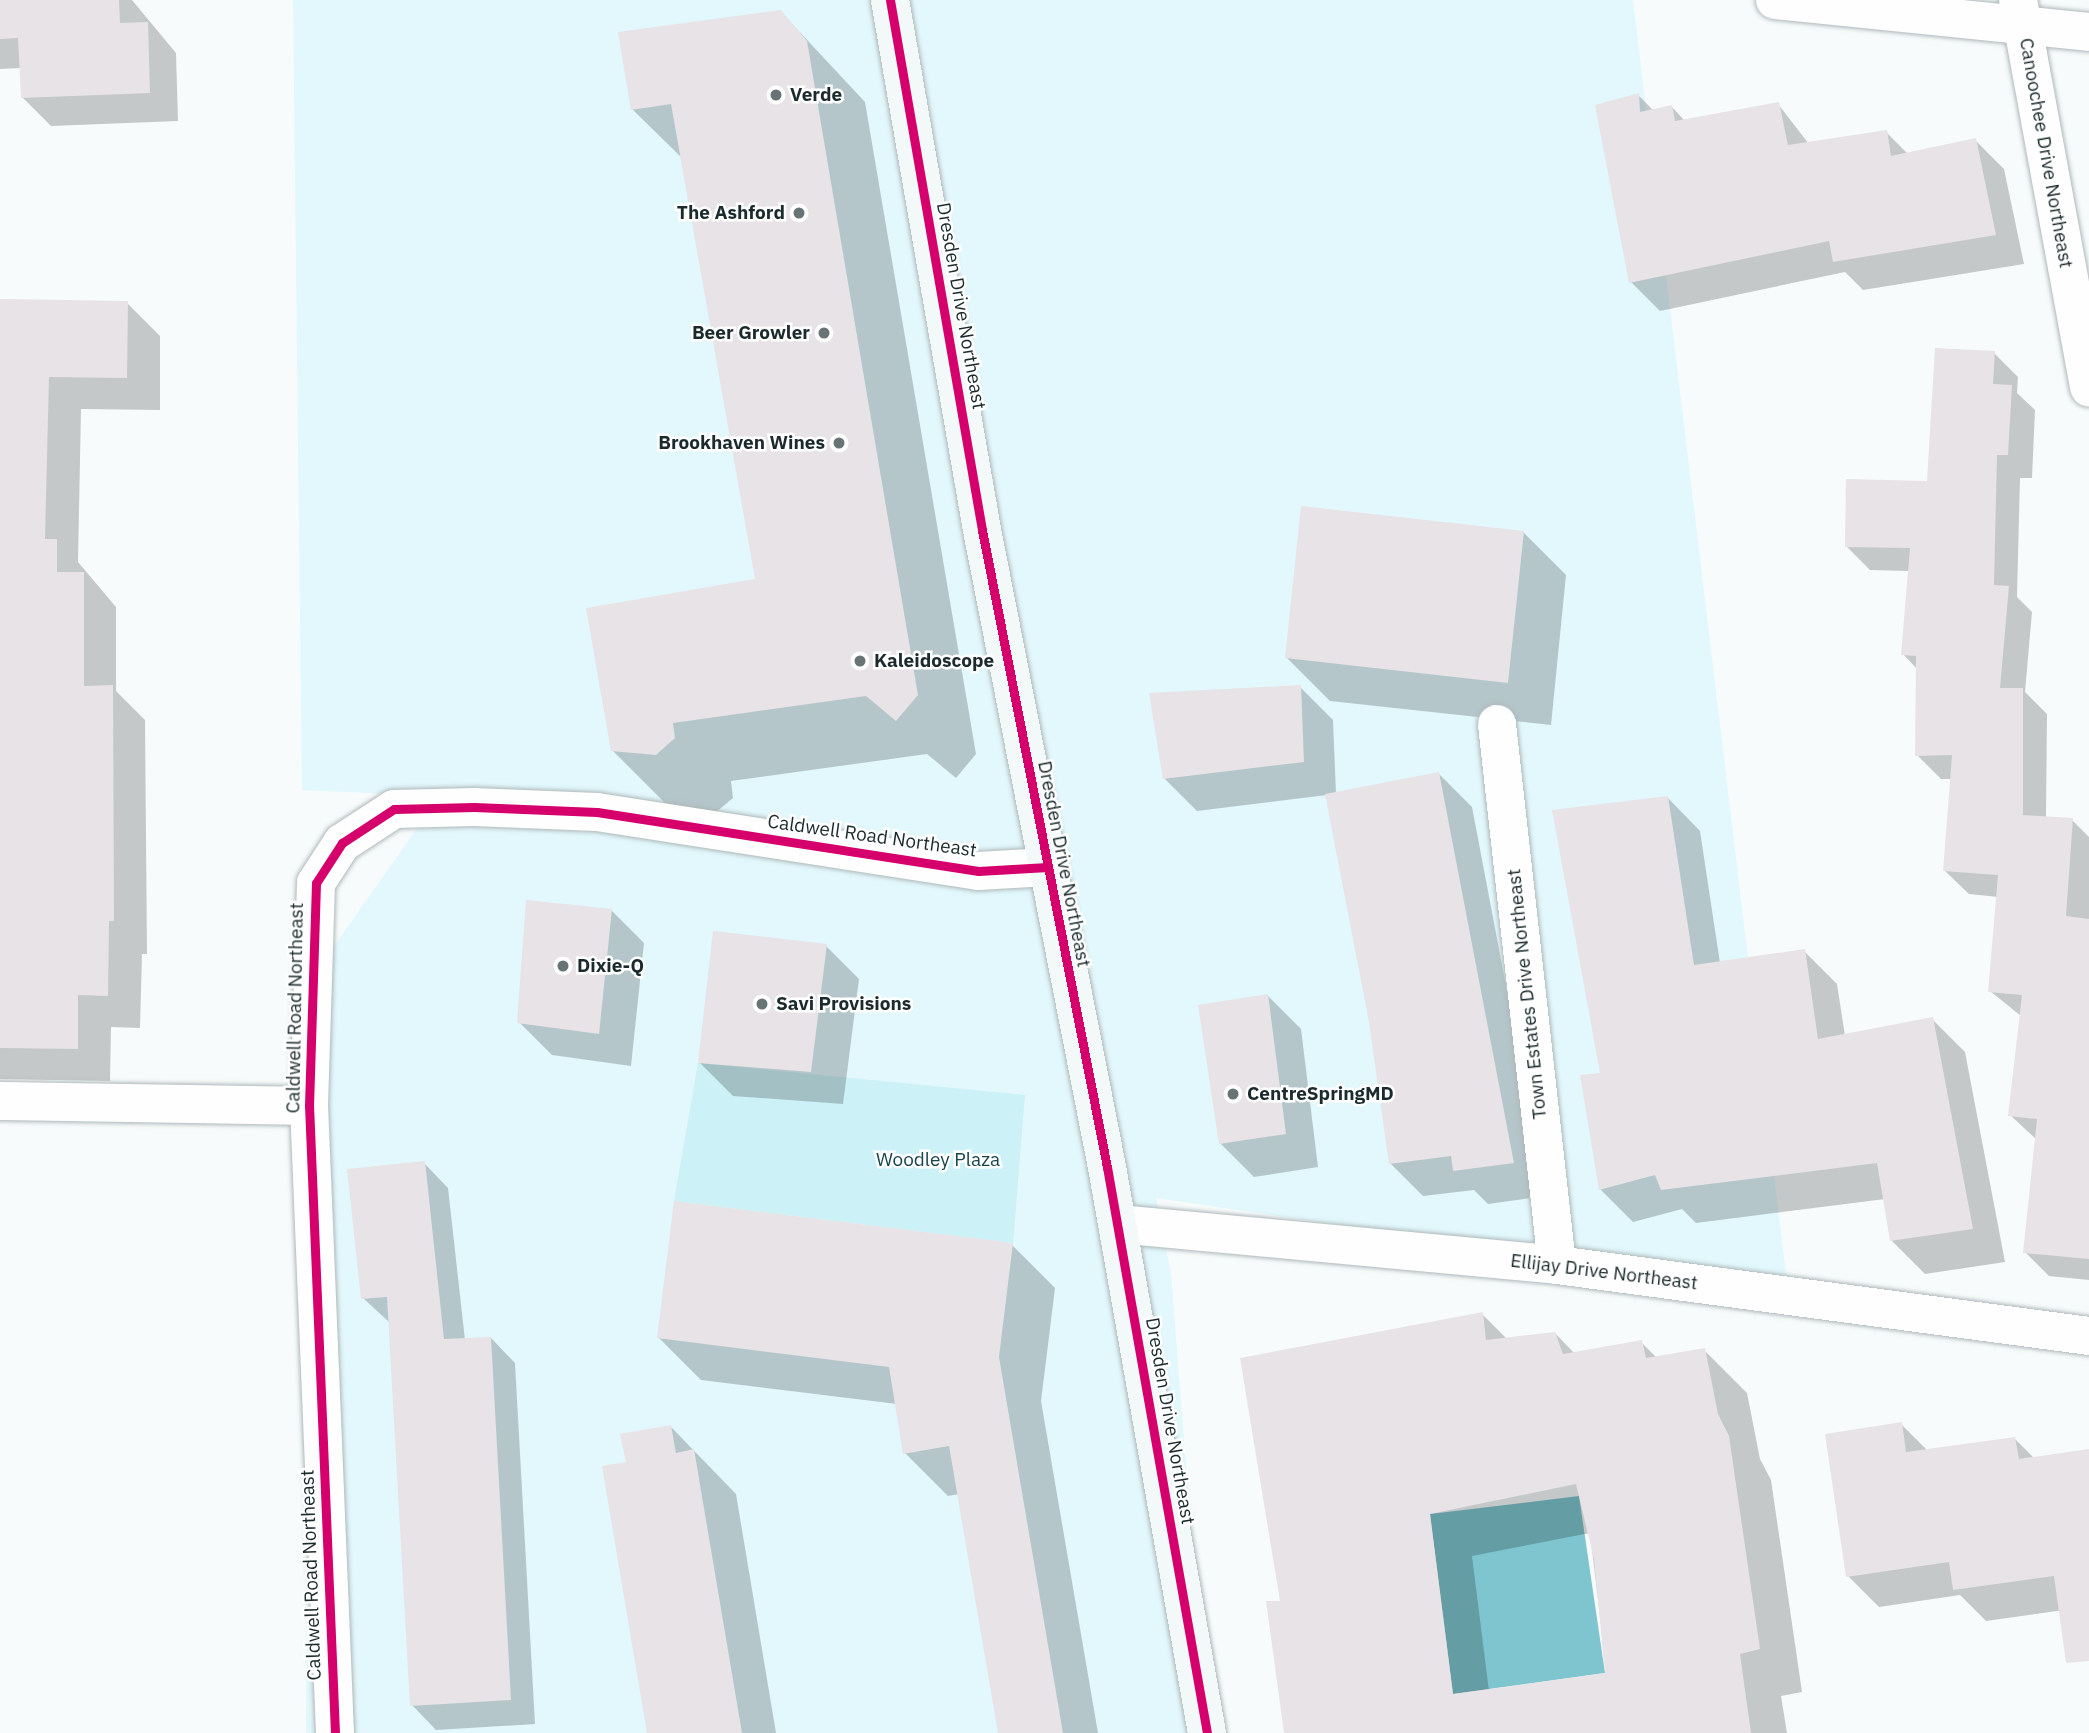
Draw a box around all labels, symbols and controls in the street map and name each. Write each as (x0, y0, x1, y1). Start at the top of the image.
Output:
street label: Canoochee Drive Northeast (2015, 36, 2077, 270)
place label: Verde (790, 84, 842, 106)
marker: Verde (768, 87, 784, 103)
street label: Dresden Drive Northeast (932, 201, 990, 411)
place label: The Ashford (677, 202, 785, 224)
marker: The Ashford (791, 205, 807, 221)
place label: Beer Growler (692, 322, 810, 344)
marker: Beer Growler (816, 325, 832, 341)
place label: Brookhaven Wines (658, 432, 825, 454)
marker: Brookhaven Wines (831, 435, 847, 451)
place label: Kaleidoscope (874, 650, 994, 672)
marker: Kaleidoscope (852, 653, 868, 669)
street label: Dresden Drive Northeast (1033, 759, 1095, 969)
street label: Caldwell Road Northeast (766, 810, 978, 862)
street label: Town Estates Drive Northeast (1503, 868, 1551, 1120)
street label: Caldwell Road Northeast (282, 902, 308, 1114)
place label: Dixie-Q (577, 955, 644, 977)
marker: Dixie-Q (555, 958, 571, 974)
place label: Savi Provisions (776, 993, 911, 1015)
marker: Savi Provisions (754, 996, 770, 1012)
place label: CentreSpringMD (1247, 1083, 1394, 1105)
marker: CentreSpringMD (1225, 1086, 1241, 1102)
park label: Woodley Plaza (876, 1149, 1000, 1171)
street label: Ellijay Drive Northeast (1509, 1249, 1699, 1295)
street label: Dresden Drive Northeast (1141, 1316, 1199, 1526)
street label: Caldwell Road Northeast (296, 1469, 326, 1681)

